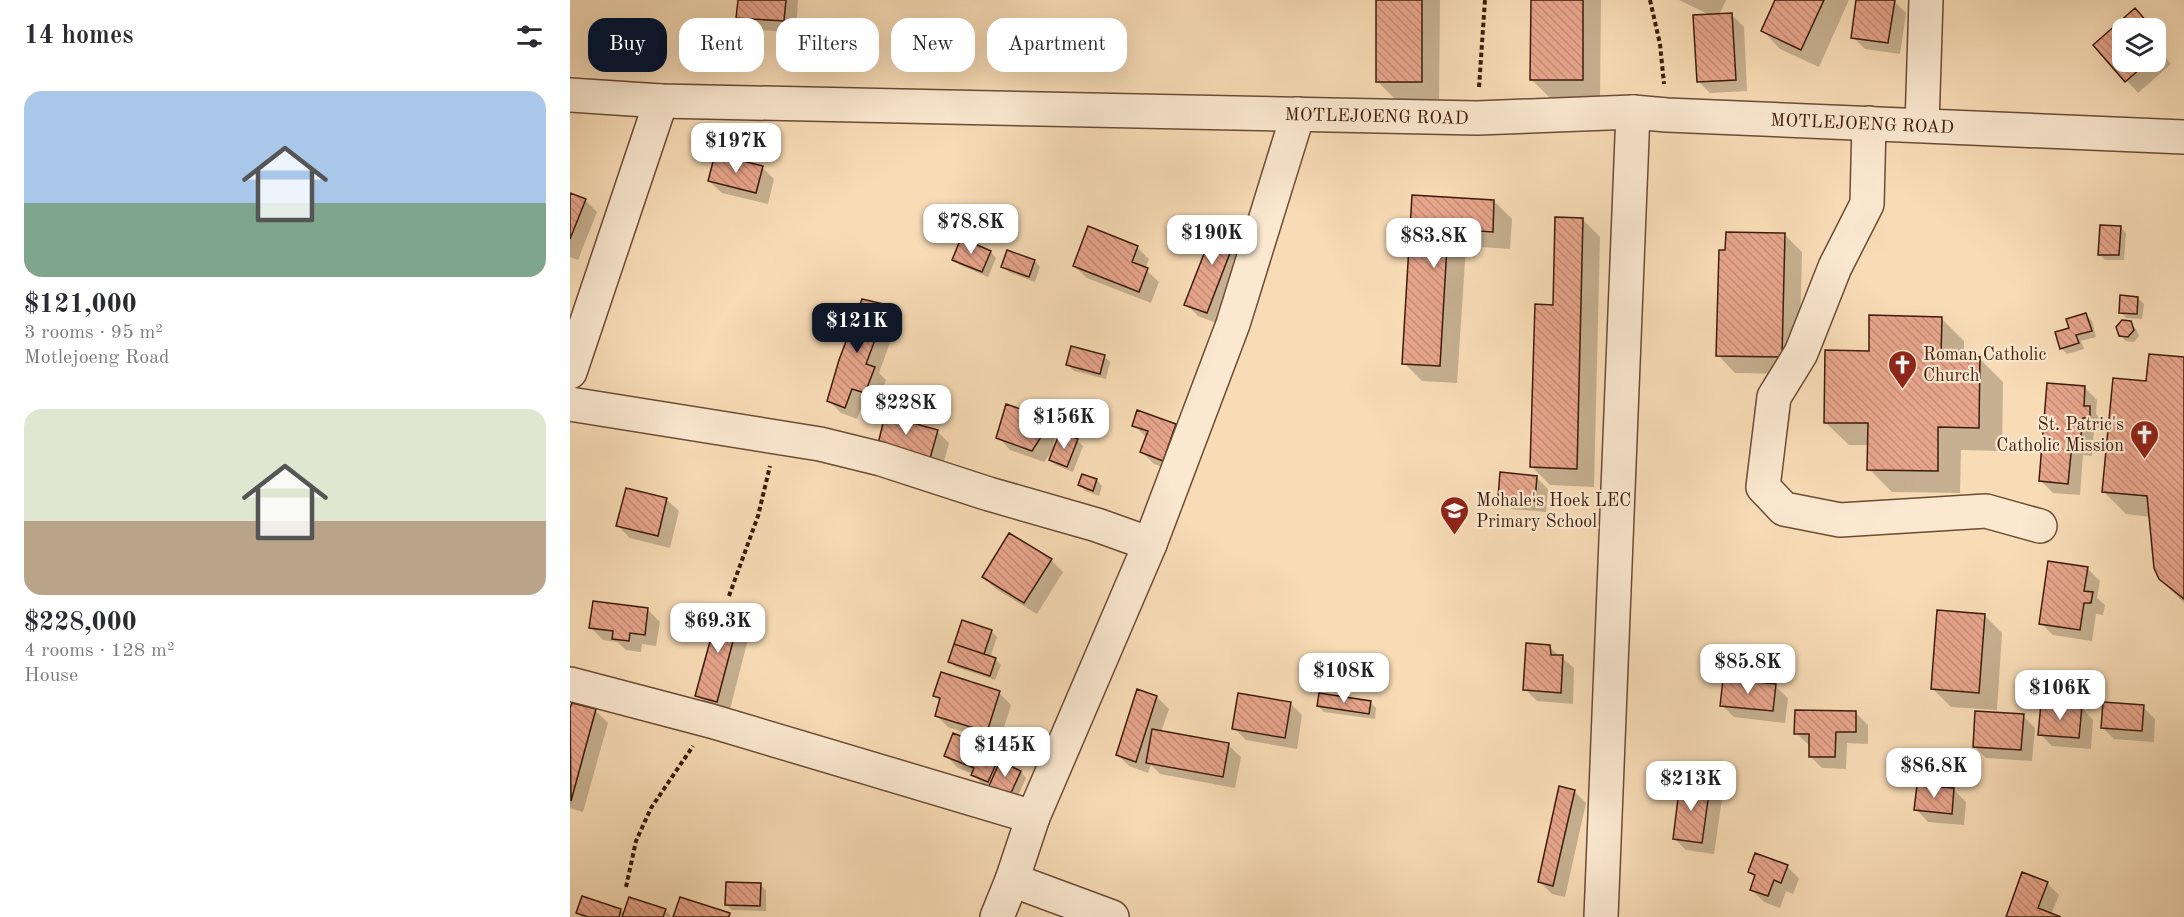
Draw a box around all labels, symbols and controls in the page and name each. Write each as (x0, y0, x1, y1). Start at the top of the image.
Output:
chip: Buy (588, 18, 667, 72)
chip: Rent (679, 18, 764, 72)
chip: Filters (776, 18, 879, 72)
chip: New (891, 18, 975, 72)
chip: Apartment (987, 18, 1127, 72)
map controls (2112, 18, 2166, 72)
button: layers (2112, 18, 2166, 72)
icon: filters (513, 20, 546, 53)
text: 14 homes (24, 23, 133, 49)
street label: MOTLEJOENG ROAD (1284, 106, 1469, 128)
street label: MOTLEJOENG ROAD (1770, 111, 1954, 137)
pin: $197K (694, 123, 778, 174)
icon: home (231, 130, 339, 238)
text: $197K (705, 132, 767, 152)
pin: $78.8K (922, 204, 1020, 255)
text: $78.8K (937, 213, 1005, 233)
pin: $190K (1170, 215, 1254, 266)
pin: $83.8K (1385, 218, 1483, 269)
text: $190K (1181, 224, 1243, 244)
text: $83.8K (1400, 227, 1468, 247)
text: $121,000 (24, 292, 137, 318)
pin: $121K (815, 303, 899, 354)
text: $121K (826, 312, 888, 332)
text: 3 rooms · 95 m² (24, 323, 163, 343)
place label: Roman Catholic Church (1923, 346, 2046, 385)
text: Motlejoeng Road (24, 348, 170, 368)
church icon: Roman Catholic Church (1886, 348, 1918, 390)
pin: $228K (864, 385, 948, 436)
text: $228K (875, 394, 937, 414)
pin: $156K (1022, 399, 1106, 450)
text: $156K (1033, 408, 1095, 428)
place label: St. Patric's Catholic Mission (1996, 416, 2124, 455)
church icon: St. Patric's Catholic Mission (2129, 418, 2161, 460)
icon: home (231, 448, 339, 556)
place label: Mohale's Hoek LEC Primary School (1476, 492, 1631, 531)
school or university icon: Mohale's Hoek LEC Primary School (1439, 494, 1471, 536)
pin: $69.3K (669, 603, 767, 654)
text: $228,000 (24, 610, 137, 636)
text: $69.3K (684, 612, 752, 632)
text: 4 rooms · 128 m² (24, 641, 174, 661)
pin: $85.8K (1699, 644, 1797, 695)
pin: $108K (1302, 653, 1386, 704)
text: $85.8K (1714, 653, 1782, 673)
text: $108K (1313, 662, 1375, 682)
text: House (24, 666, 78, 686)
pin: $106K (2018, 670, 2102, 721)
text: $106K (2029, 679, 2091, 699)
pin: $145K (963, 727, 1047, 778)
text: $145K (974, 736, 1036, 756)
pin: $86.8K (1885, 748, 1983, 799)
text: $86.8K (1900, 757, 1968, 777)
pin: $213K (1649, 761, 1733, 812)
text: $213K (1660, 770, 1722, 790)

